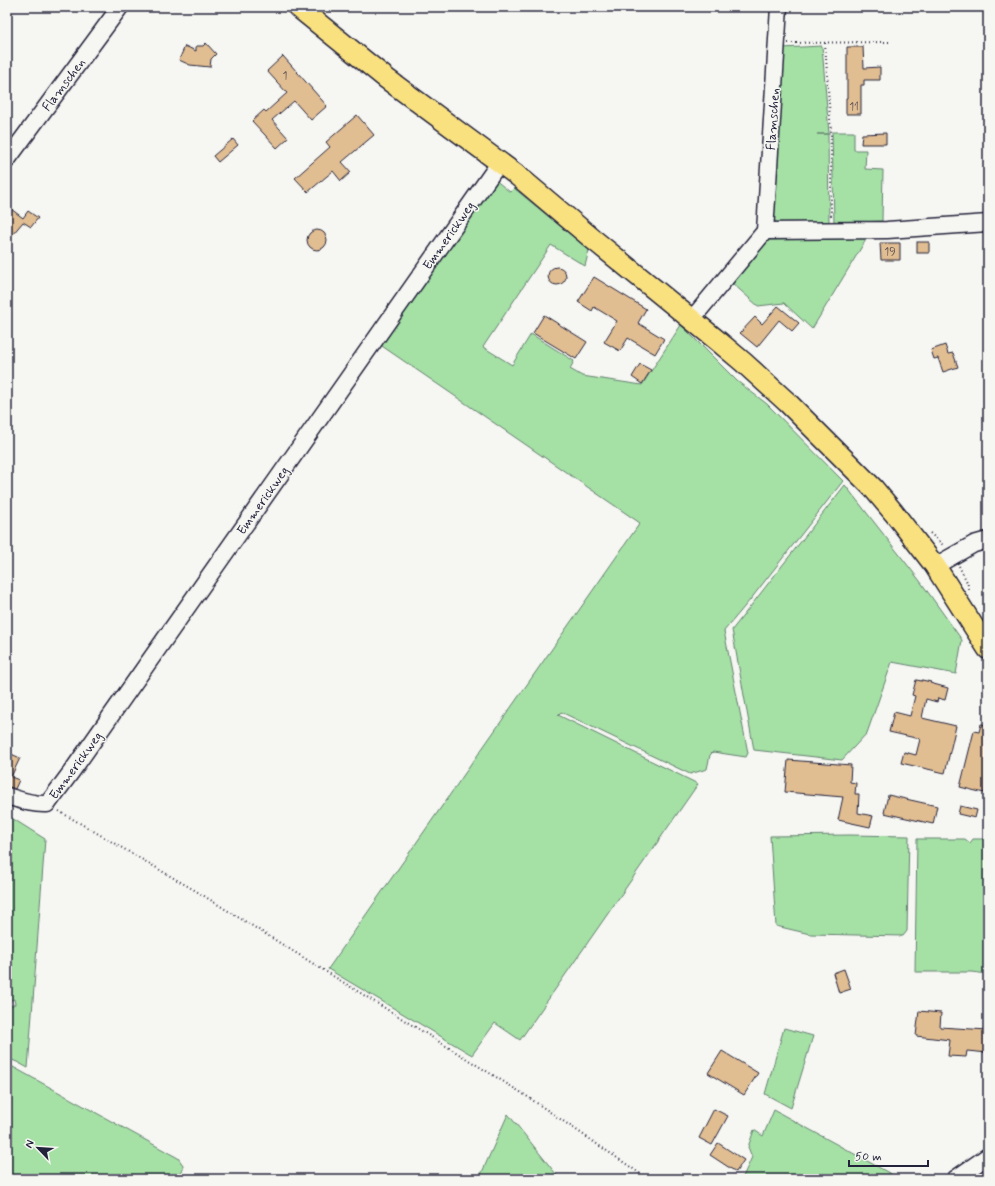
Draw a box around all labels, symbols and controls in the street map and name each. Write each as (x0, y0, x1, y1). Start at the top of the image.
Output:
street label: Flamschen (39, 55, 90, 115)
house number: 1 (283, 69, 288, 83)
street label: Flamschen (763, 87, 784, 151)
house number: 11 (849, 100, 859, 114)
street label: Emmerickweg (419, 198, 479, 273)
house number: 19 (884, 245, 896, 259)
street label: Emmerickweg (233, 463, 293, 538)
street label: Emmerickweg (46, 729, 107, 803)
north arrow (18, 1128, 58, 1168)
text: N (22, 1138, 38, 1150)
scale bar (849, 1142, 928, 1168)
text: 50 m (855, 1149, 882, 1165)

